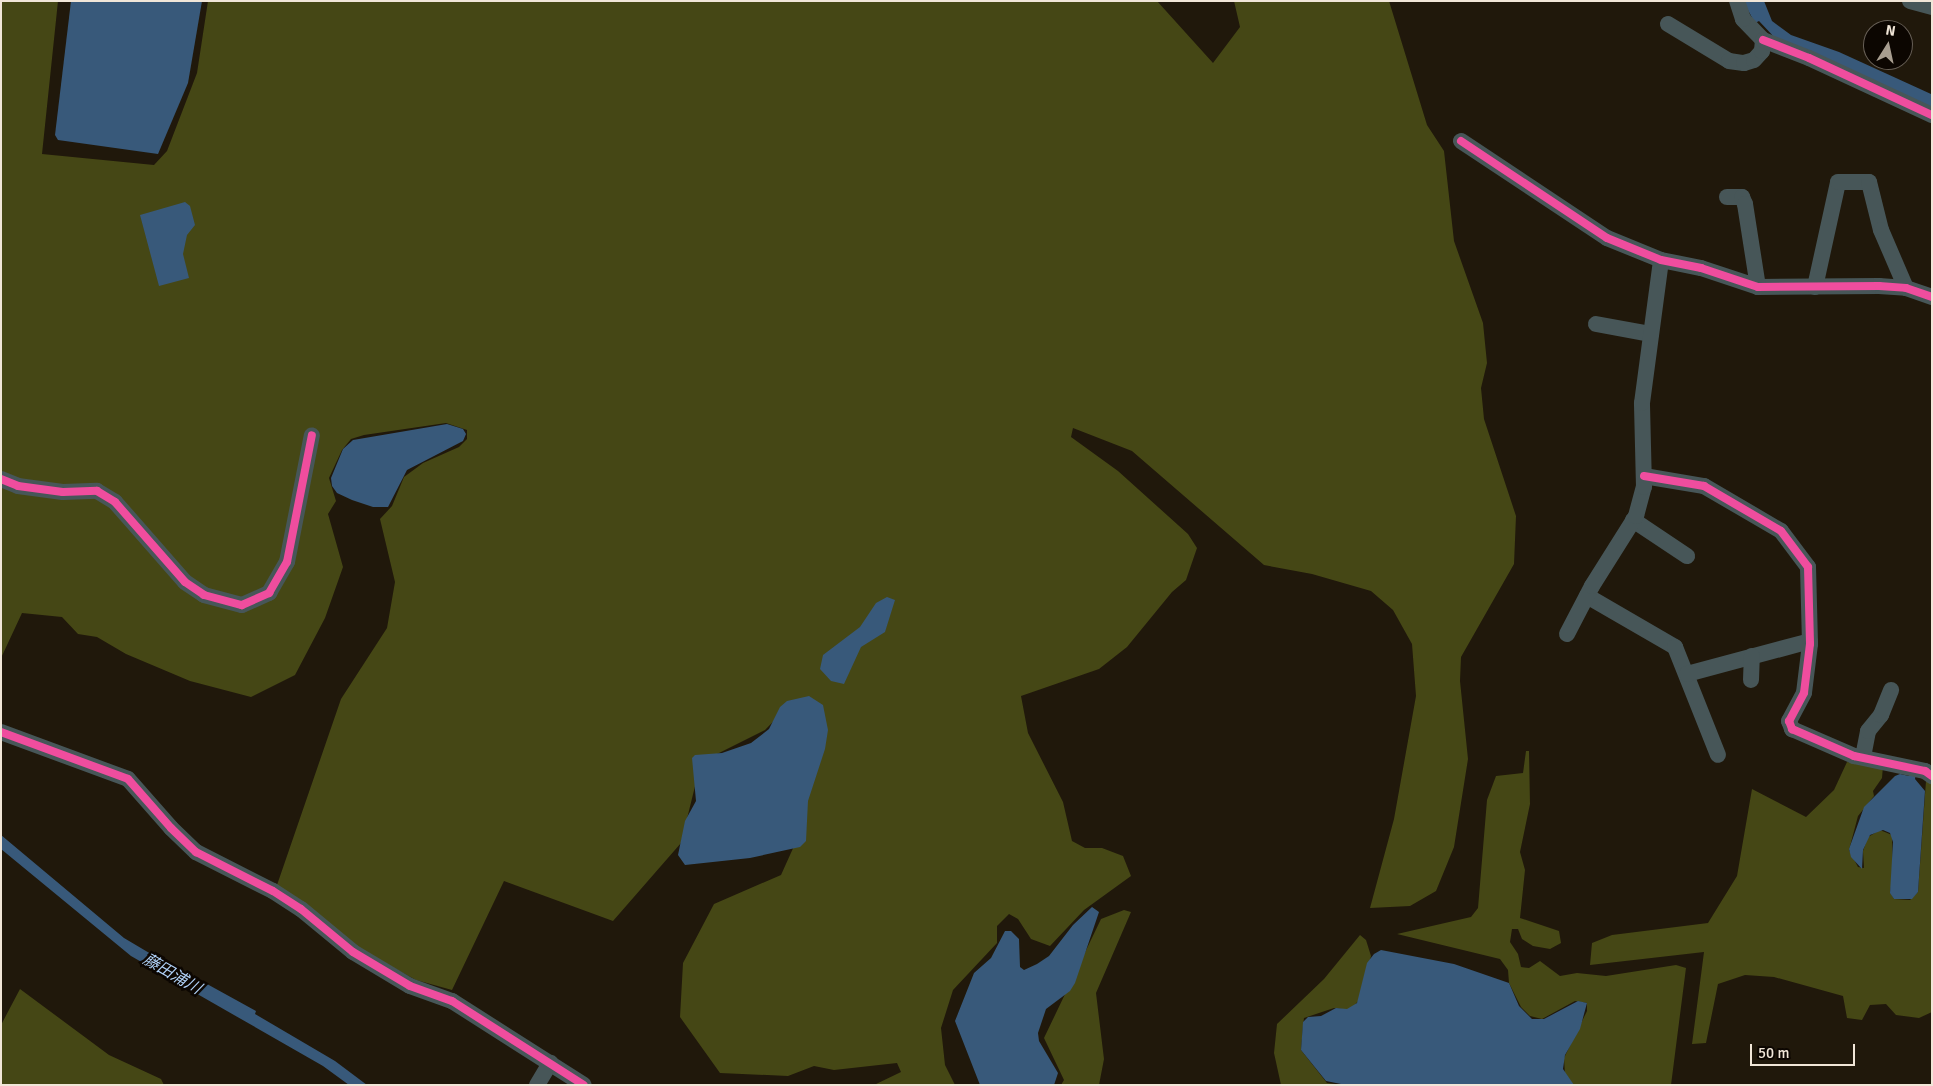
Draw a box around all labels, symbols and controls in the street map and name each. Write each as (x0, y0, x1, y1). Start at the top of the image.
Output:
north arrow (1863, 20, 1913, 70)
text: N (1884, 22, 1897, 40)
water label: 藤田浦川 (139, 950, 205, 998)
scale bar (1753, 1034, 1858, 1066)
text: 50 m (1758, 1044, 1789, 1062)

